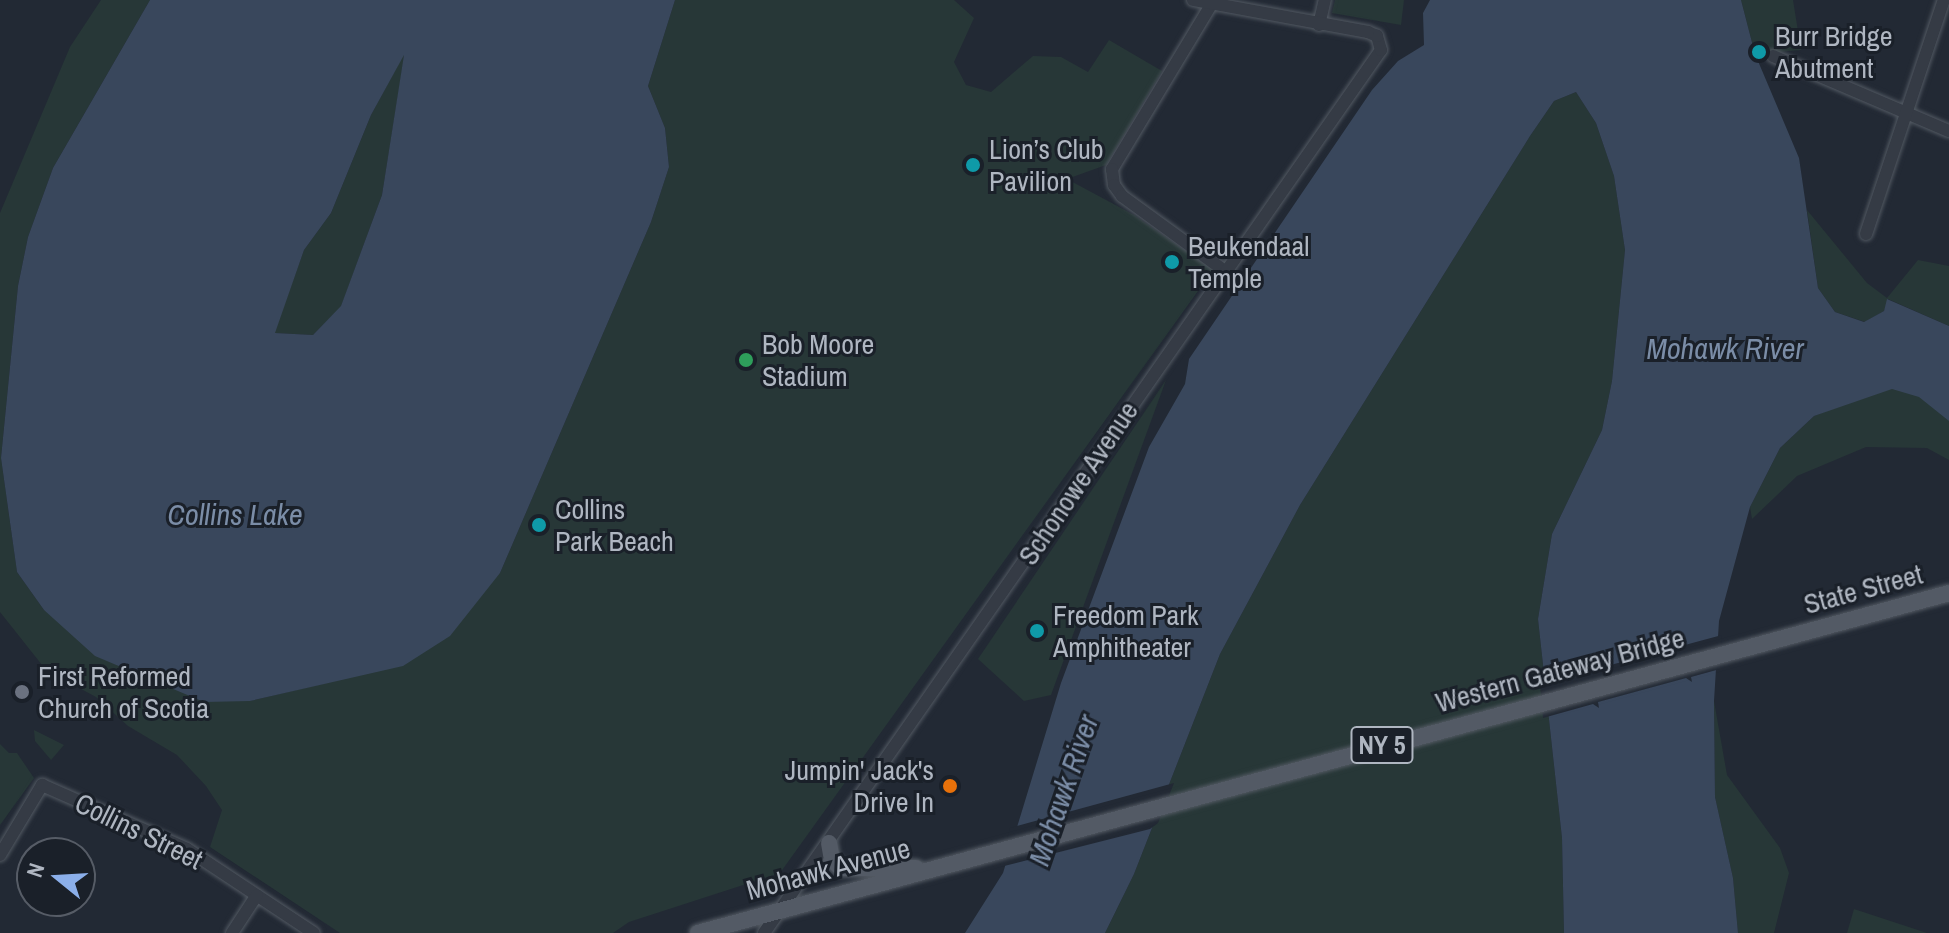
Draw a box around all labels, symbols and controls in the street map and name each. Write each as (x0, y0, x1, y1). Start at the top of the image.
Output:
place label: Burr Bridge Abutment (1775, 19, 1892, 85)
marker: Burr Bridge Abutment (1750, 43, 1768, 61)
place label: Lion’s Club Pavilion (989, 132, 1103, 198)
marker: Lion’s Club Pavilion (964, 156, 982, 174)
place label: Beukendaal Temple (1188, 229, 1309, 295)
marker: Beukendaal Temple (1163, 253, 1181, 271)
place label: Bob Moore Stadium (762, 327, 874, 393)
water label: Mohawk River (1646, 330, 1804, 366)
marker: Bob Moore Stadium (737, 351, 755, 369)
street label: Schonowe Avenue (1011, 394, 1145, 572)
place label: Collins Park Beach (555, 492, 674, 558)
water label: Collins Lake (167, 496, 303, 532)
marker: Collins Park Beach (530, 516, 548, 534)
street label: State Street (1800, 557, 1926, 621)
place label: Freedom Park Amphitheater (1053, 598, 1198, 664)
street label: Western Gateway Bridge (1432, 621, 1688, 719)
marker: Freedom Park Amphitheater (1028, 622, 1046, 640)
place label: First Reformed Church of Scotia (38, 659, 209, 725)
marker: First Reformed Church of Scotia (13, 683, 31, 701)
water label: Mohawk River (1020, 710, 1106, 870)
road number: NY 5 (1350, 723, 1414, 767)
place label: Jumpin' Jack's Drive In (785, 753, 934, 819)
marker: Jumpin' Jack's Drive In (941, 777, 959, 795)
street label: Collins Street (70, 786, 208, 876)
street label: Mohawk Avenue (742, 831, 914, 907)
north arrow (16, 837, 96, 917)
text: N (19, 859, 51, 881)

